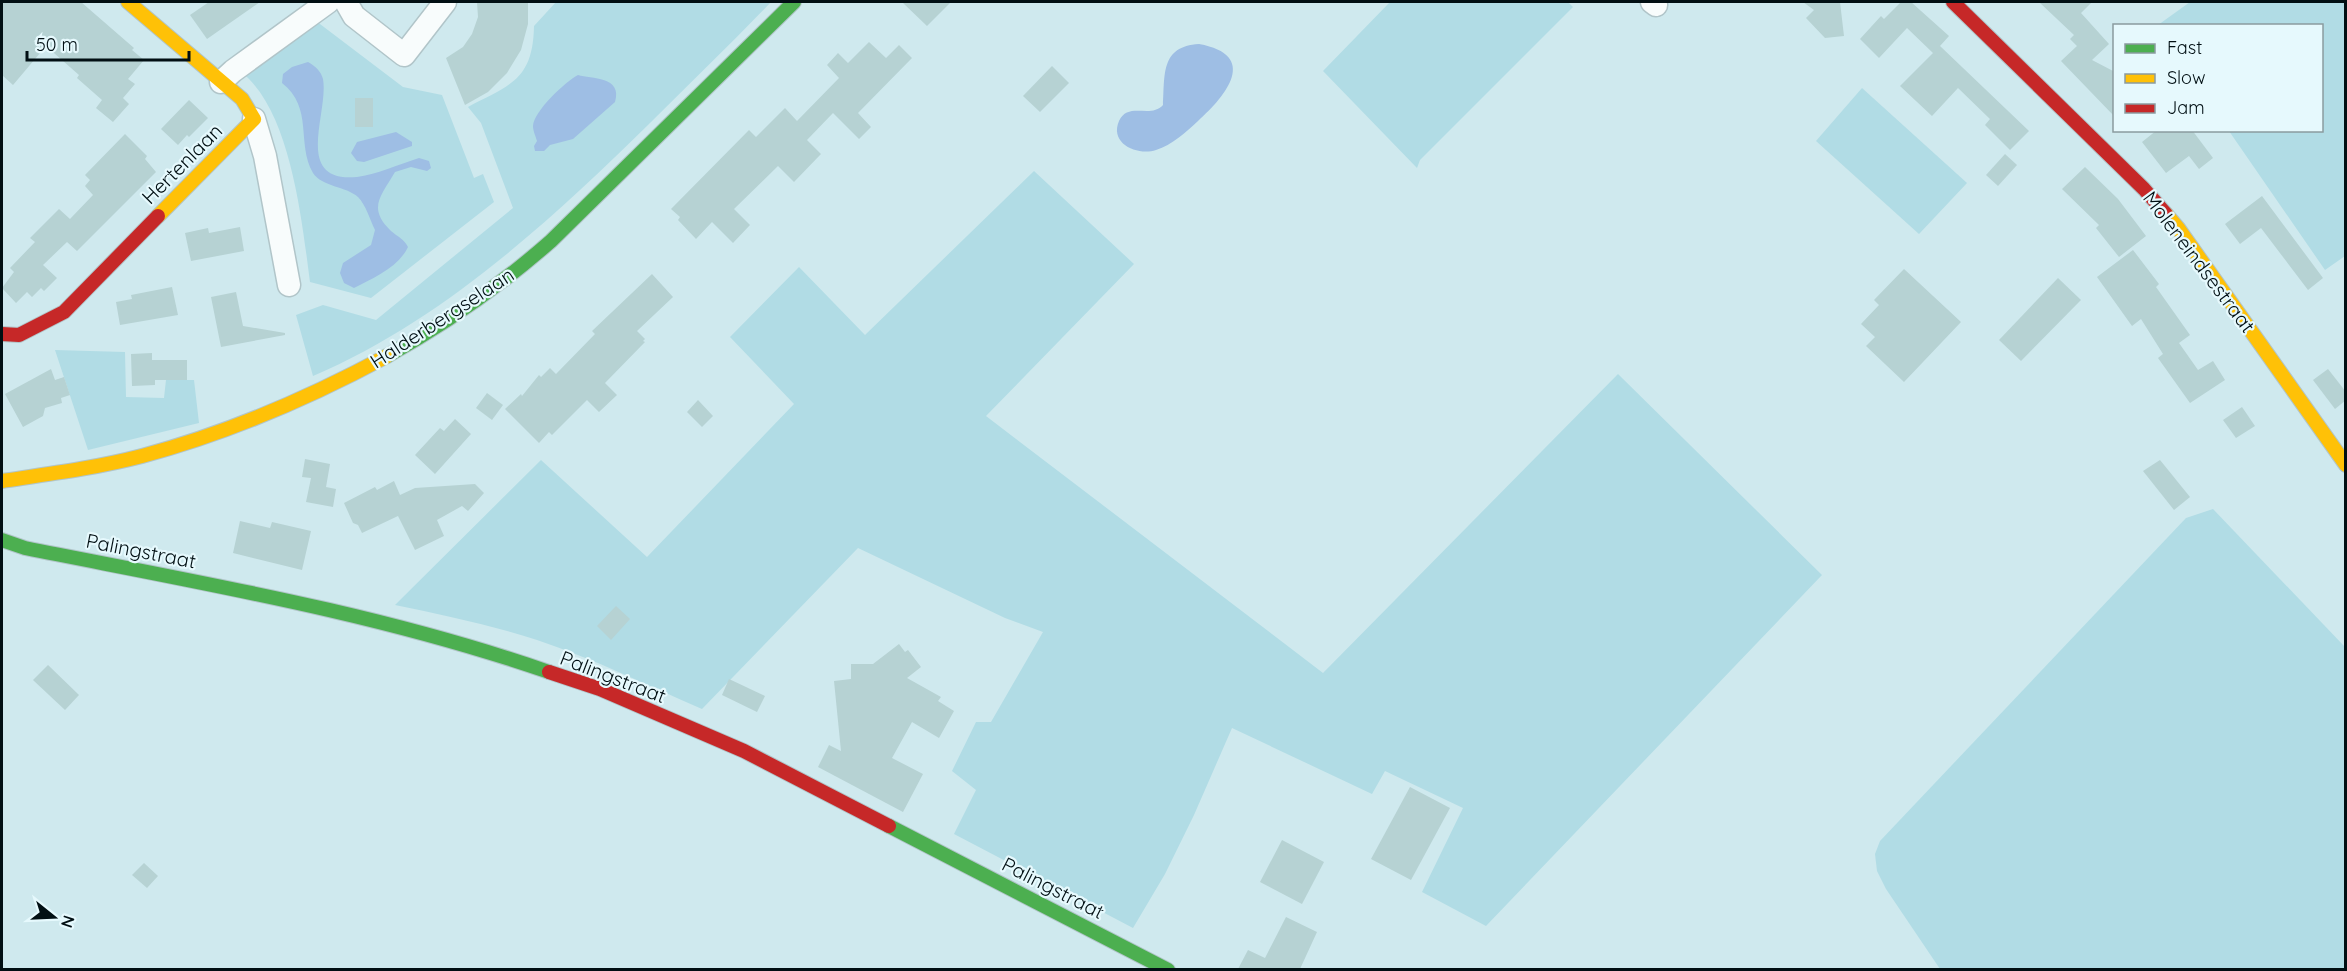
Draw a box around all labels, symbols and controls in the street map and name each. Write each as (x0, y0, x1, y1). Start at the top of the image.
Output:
scale bar (27, 24, 189, 62)
legend (2113, 24, 2323, 132)
text: 50 m (36, 33, 78, 56)
text: Fast (2167, 36, 2202, 59)
text: Slow (2167, 66, 2205, 89)
text: Jam (2167, 96, 2205, 119)
street label: Hertenlaan (136, 118, 227, 209)
street label: Moleneindsestraat (2138, 186, 2261, 338)
street label: Halderbergselaan (365, 262, 518, 373)
street label: Palingstraat (84, 528, 198, 573)
street label: Palingstraat (557, 645, 670, 708)
street label: Palingstraat (998, 851, 1109, 924)
north arrow (24, 887, 84, 947)
text: N (57, 913, 80, 930)

